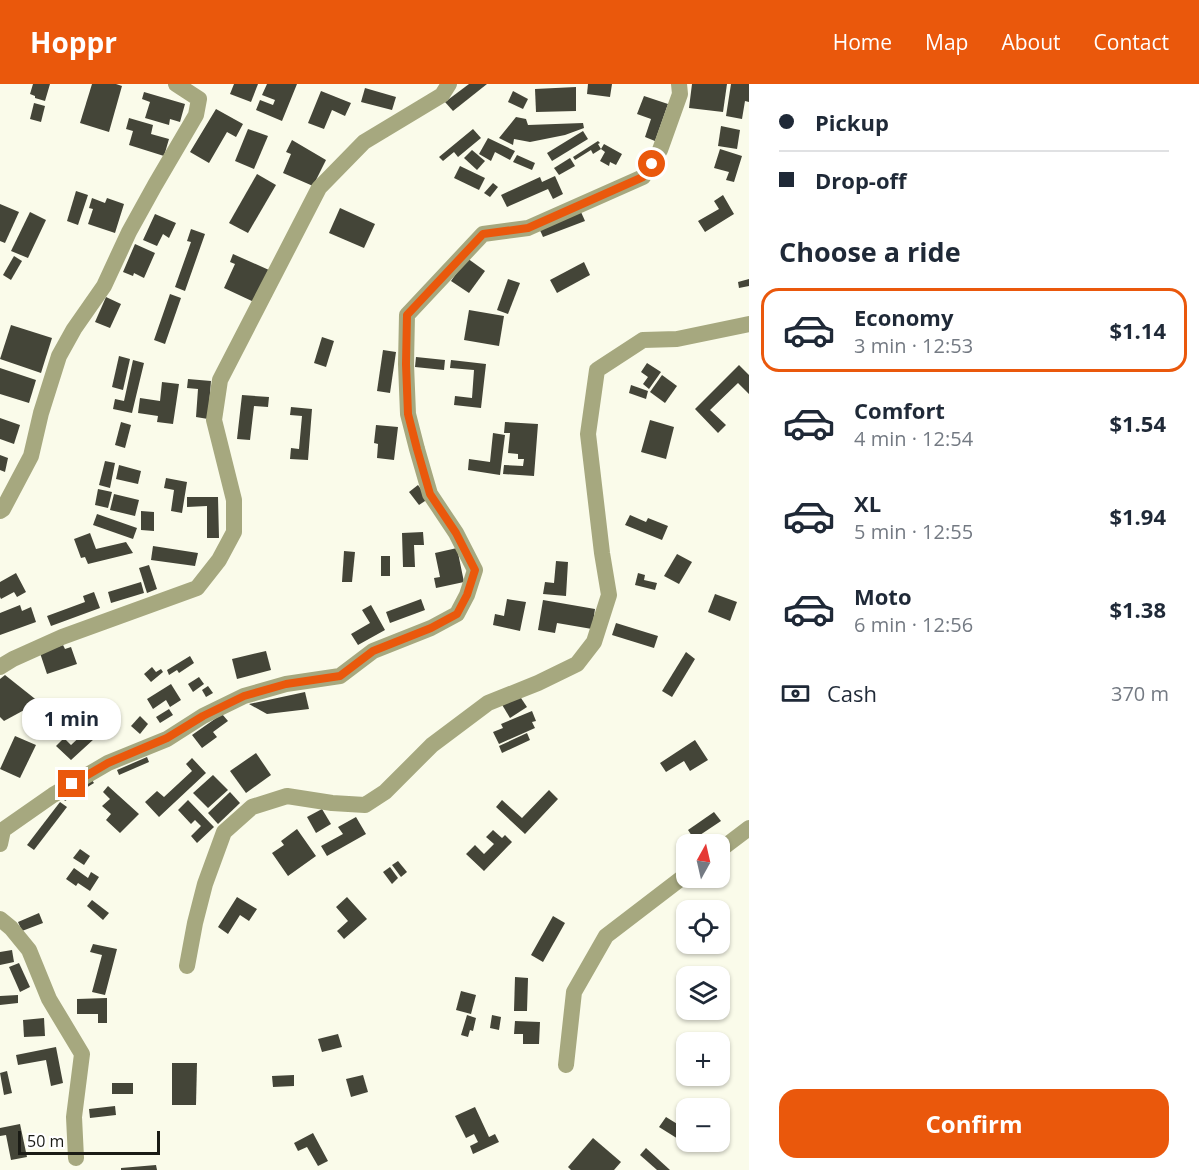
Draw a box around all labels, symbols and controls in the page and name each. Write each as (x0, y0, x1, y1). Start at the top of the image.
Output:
text: Hoppr (30, 23, 117, 61)
text: Home (833, 28, 892, 56)
text: Map (925, 28, 968, 56)
text: About (1001, 28, 1061, 56)
text: Contact (1094, 28, 1169, 56)
text: Pickup (815, 107, 889, 137)
route start (638, 150, 665, 177)
text: Drop-off (815, 165, 907, 195)
text: Choose a ride (779, 233, 961, 270)
text: Economy (854, 302, 953, 332)
icon: car (782, 303, 836, 357)
text: $1.14 (1109, 315, 1166, 345)
text: 3 min · 12:53 (854, 332, 973, 359)
text: Comfort (854, 395, 945, 425)
icon: car (782, 396, 836, 450)
text: $1.54 (1109, 408, 1166, 438)
text: 4 min · 12:54 (854, 425, 973, 452)
text: XL (854, 488, 881, 518)
icon: car (782, 489, 836, 543)
text: $1.94 (1109, 501, 1166, 531)
text: 5 min · 12:55 (854, 518, 973, 545)
text: Moto (854, 581, 912, 611)
icon: car (782, 582, 836, 636)
text: $1.38 (1109, 594, 1166, 624)
text: 6 min · 12:56 (854, 611, 973, 638)
icon: cash (779, 677, 812, 710)
text: Cash (827, 678, 877, 708)
text: 370 m (1111, 680, 1169, 707)
callout: 1 min (22, 697, 122, 739)
text: 1 min (44, 705, 99, 732)
route end (58, 770, 85, 797)
north arrow (676, 834, 730, 888)
map controls (676, 834, 730, 1152)
button: locate (676, 900, 730, 954)
button: layers (676, 966, 730, 1020)
button: + (676, 1032, 730, 1086)
button: Confirm (779, 1089, 1169, 1158)
button: − (676, 1098, 730, 1152)
scale bar (18, 1128, 160, 1156)
text: 50 m (27, 1130, 64, 1152)

